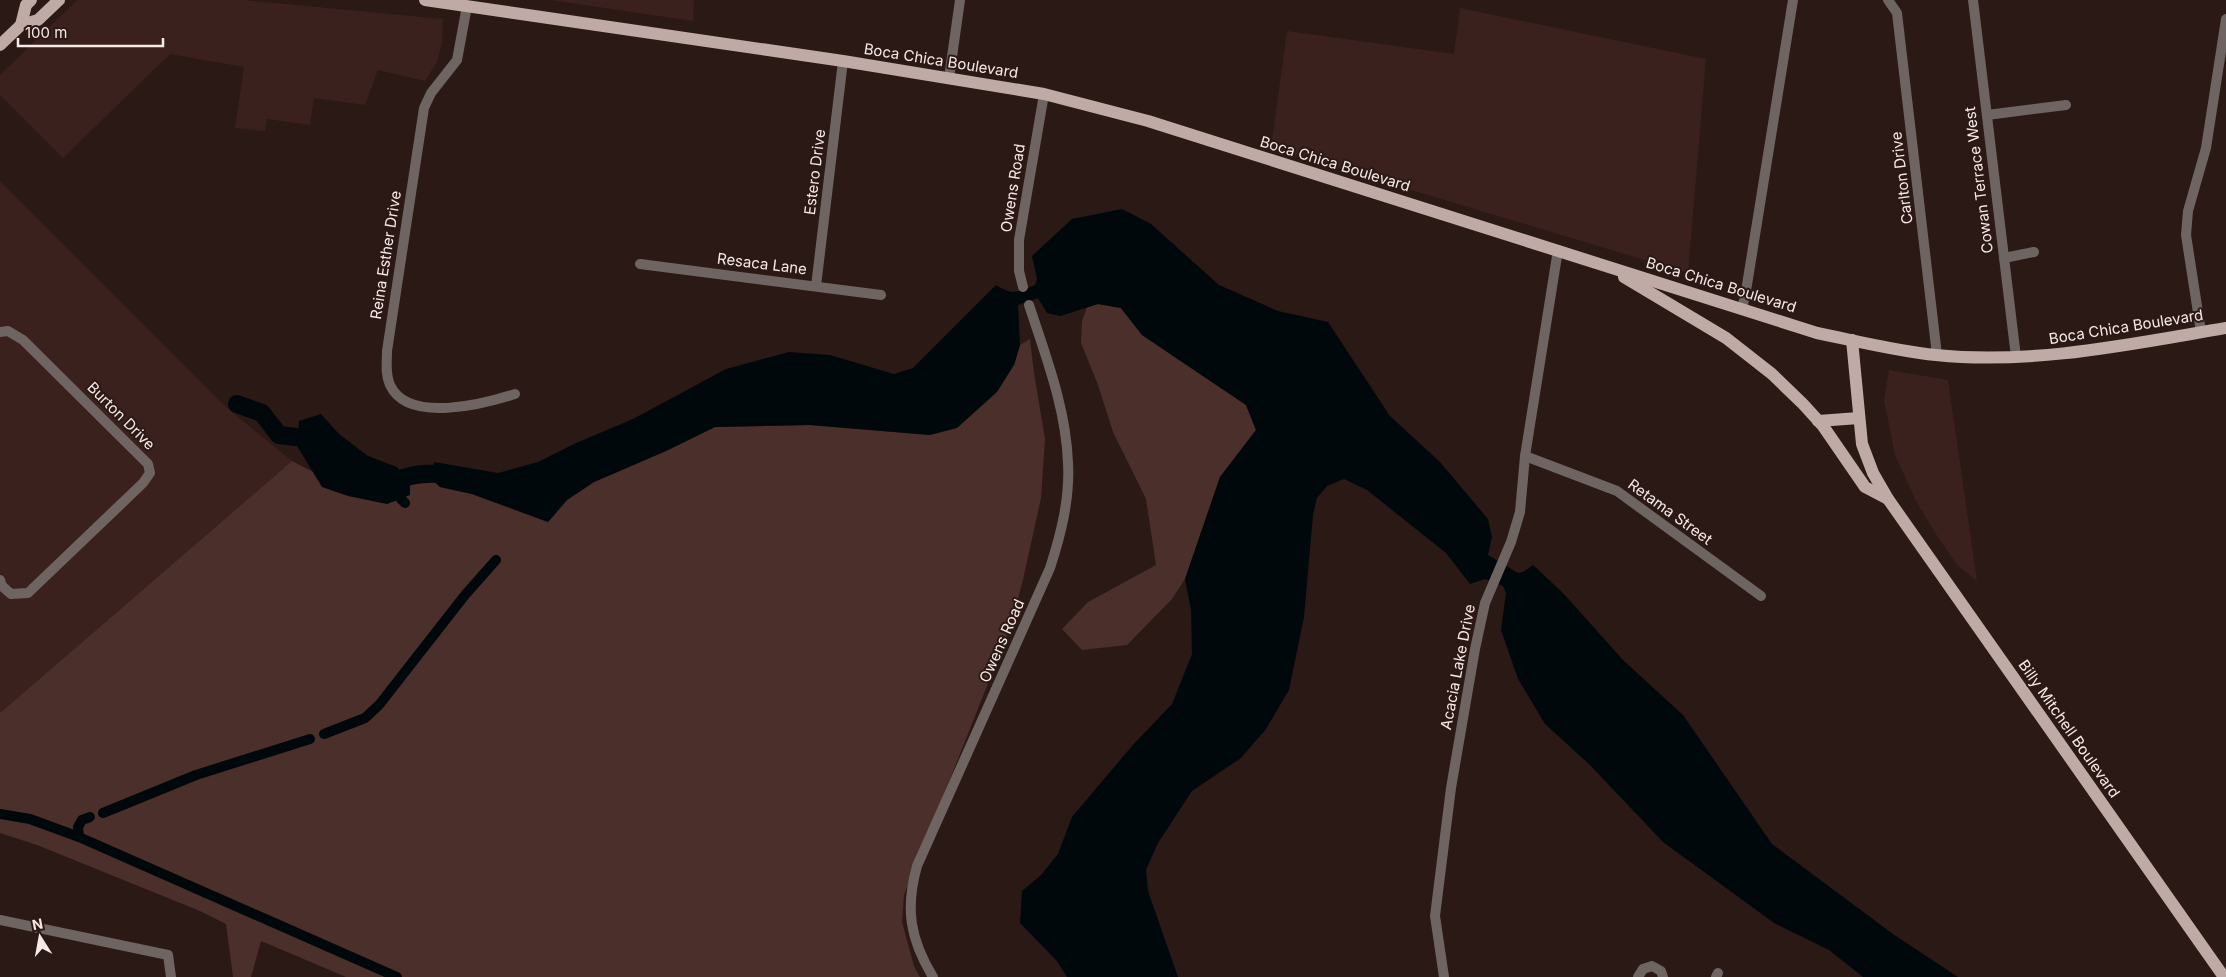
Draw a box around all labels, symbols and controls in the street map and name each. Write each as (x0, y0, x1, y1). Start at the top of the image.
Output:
scale bar (18, 15, 162, 47)
text: 100 m (25, 23, 67, 42)
street label: Boca Chica Boulevard (862, 39, 1020, 82)
street label: Cowan Terrace West (1960, 105, 1997, 255)
street label: Estero Drive (800, 128, 829, 216)
street label: Carlton Drive (1886, 131, 1917, 225)
street label: Boca Chica Boulevard (1258, 132, 1413, 195)
street label: Owens Road (996, 142, 1029, 234)
street label: Reina Esther Drive (366, 189, 405, 321)
street label: Resaca Lane (716, 249, 808, 278)
street label: Boca Chica Boulevard (1644, 253, 1799, 316)
street label: Boca Chica Boulevard (2047, 305, 2205, 348)
street label: Burton Drive (83, 378, 159, 454)
street label: Retama Street (1624, 475, 1716, 549)
street label: Owens Road (975, 596, 1028, 685)
street label: Acacia Lake Drive (1436, 603, 1479, 731)
street label: Billy Mitchell Boulevard (2015, 656, 2124, 801)
north arrow (15, 912, 65, 962)
text: N (31, 914, 44, 933)

